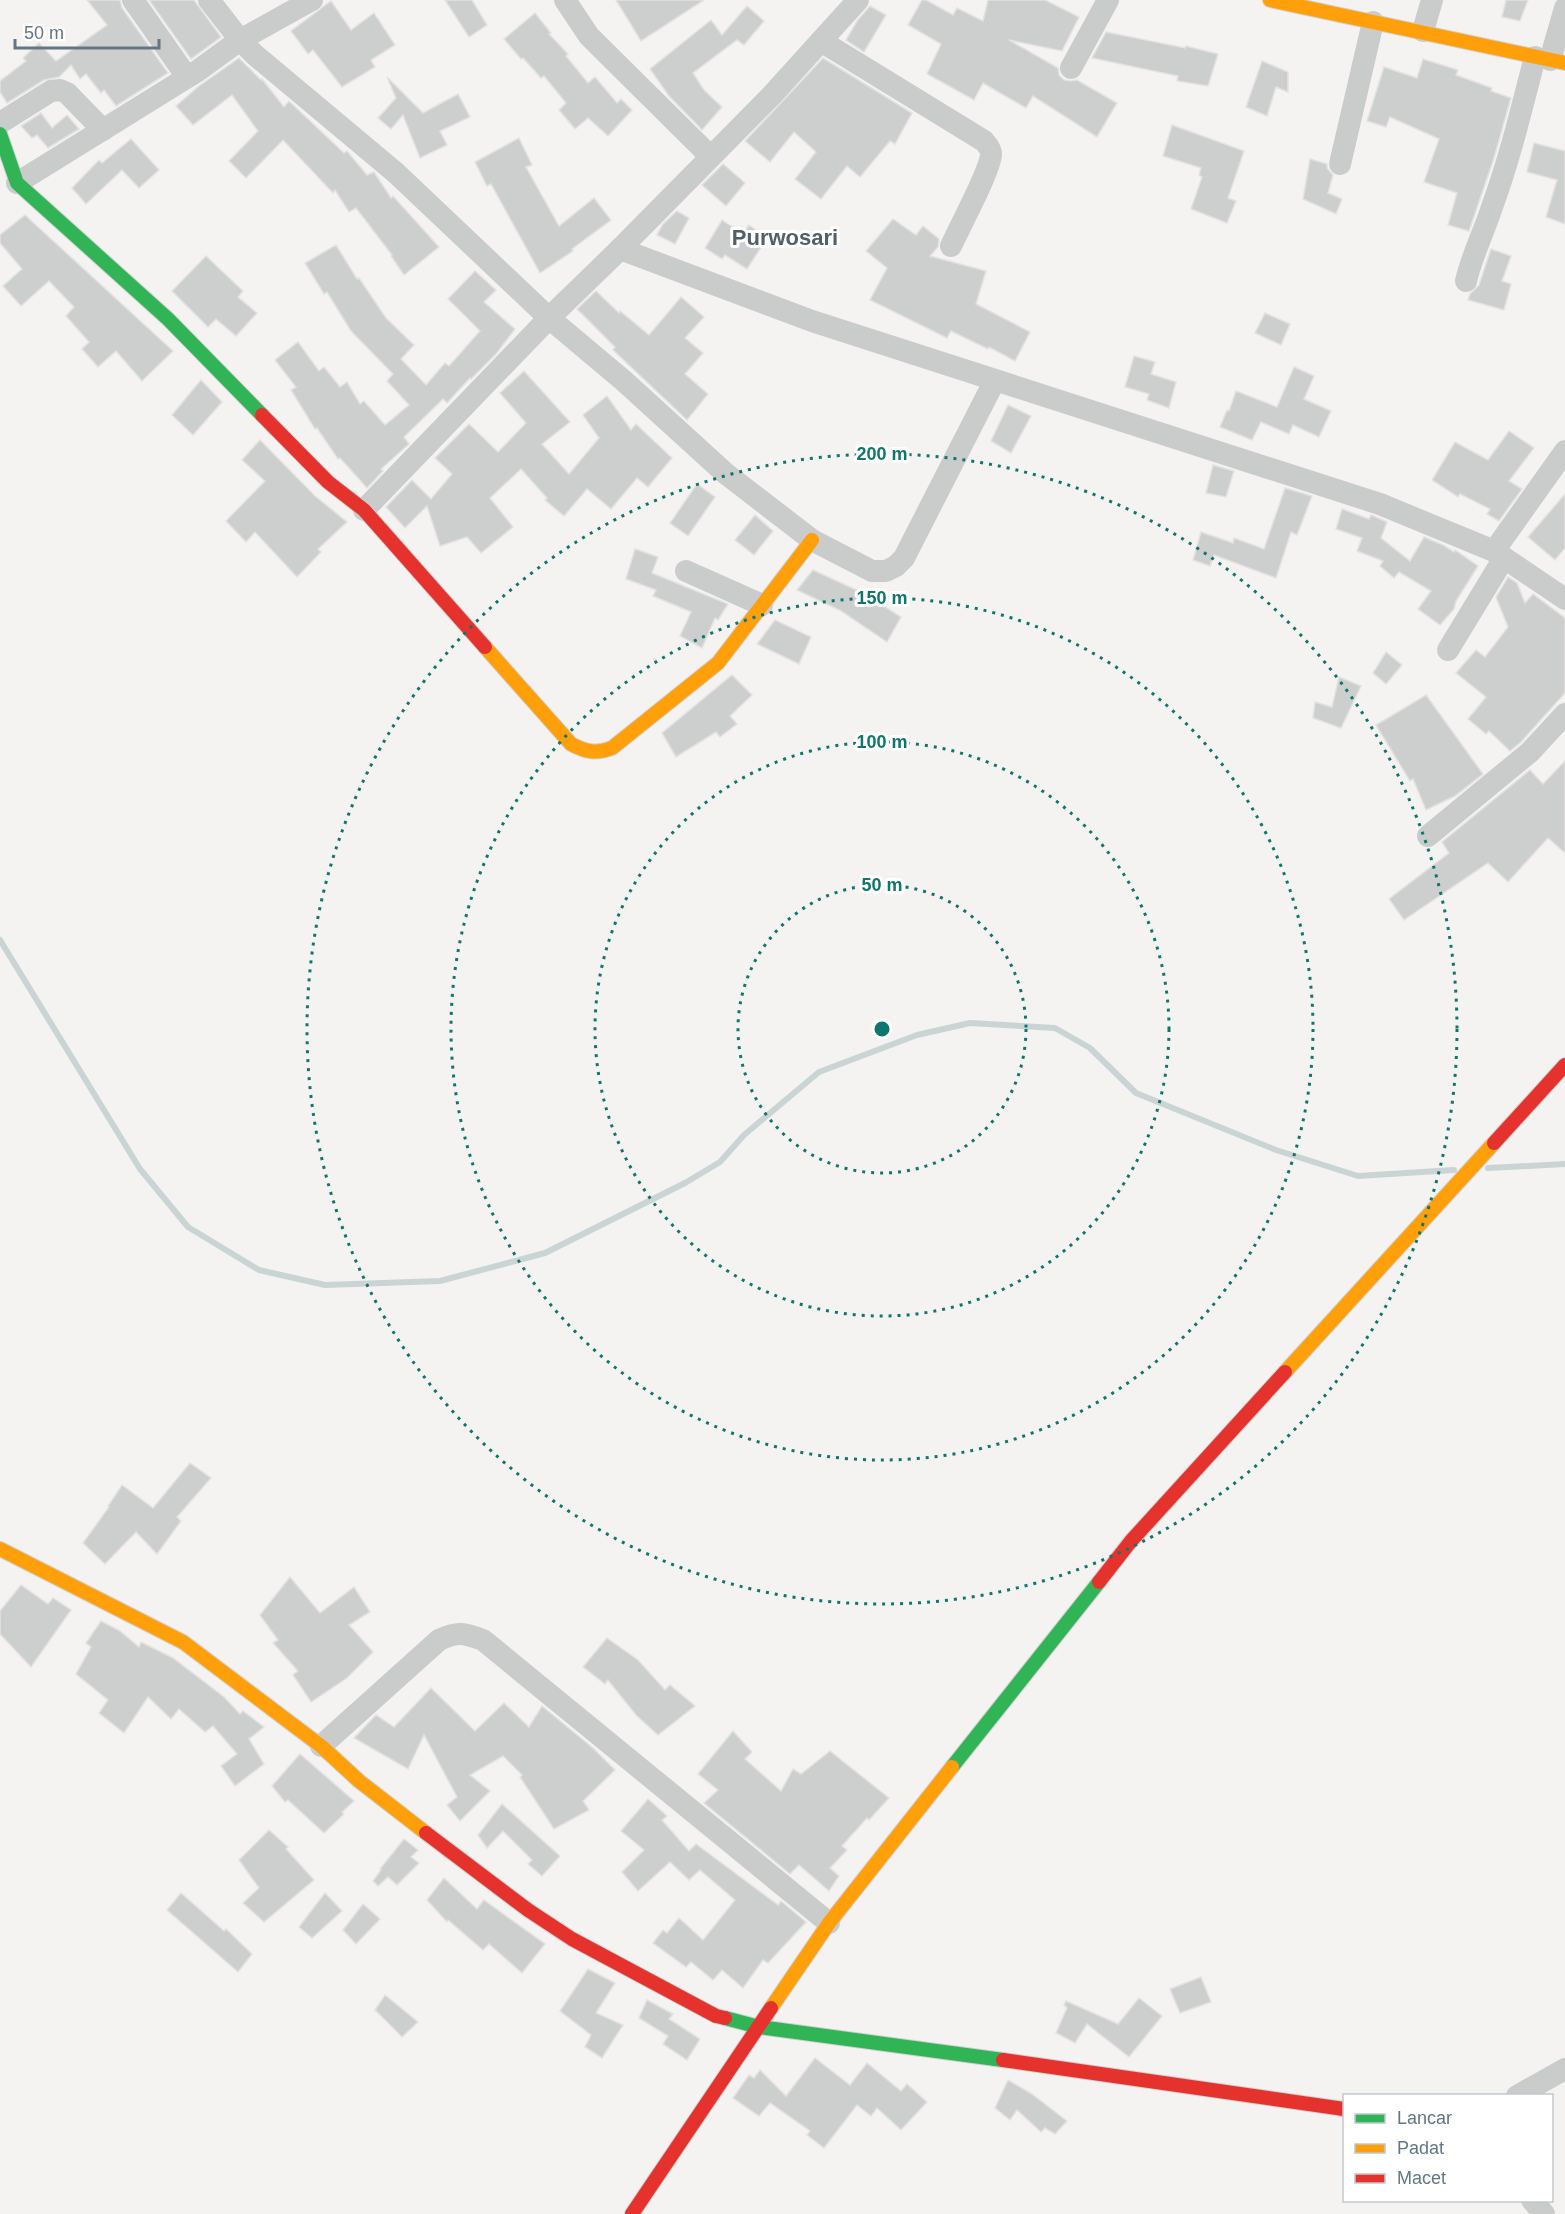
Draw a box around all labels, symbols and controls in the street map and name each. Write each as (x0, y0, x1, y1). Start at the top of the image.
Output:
scale bar (15, 12, 159, 50)
text: 50 m (24, 23, 64, 43)
district label: Purwosari (732, 225, 838, 250)
text: 200 m (856, 444, 908, 464)
text: 150 m (856, 588, 908, 608)
text: 100 m (856, 732, 908, 752)
text: 50 m (861, 875, 903, 895)
centre of rings (872, 1019, 892, 1039)
legend (1343, 2094, 1553, 2202)
text: Lancar (1397, 2108, 1452, 2128)
text: Padat (1397, 2138, 1444, 2158)
text: Macet (1397, 2168, 1446, 2188)

